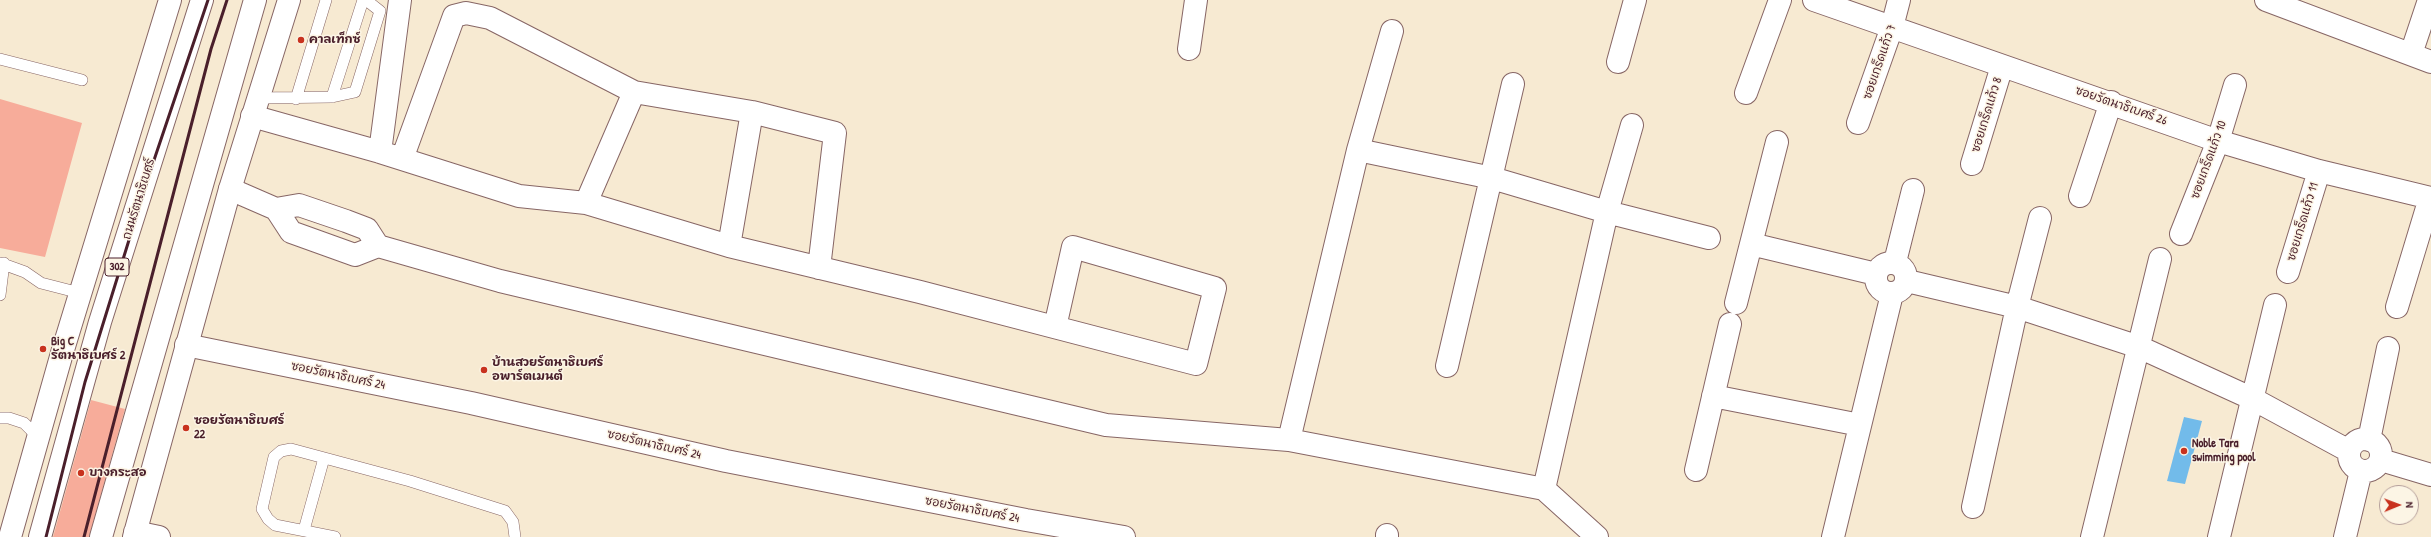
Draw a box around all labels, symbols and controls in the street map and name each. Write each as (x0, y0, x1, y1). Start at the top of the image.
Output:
street label: ซอยเกร็ดแก้ว 7 (1860, 23, 1900, 101)
place label: คาลเท็กซ์ (309, 33, 361, 47)
marker: คาลเท็กซ์ (296, 35, 306, 45)
street label: ซอยเกร็ดแก้ว 8 (1969, 76, 2005, 154)
street label: ซอยรัตนาธิเบศร์ 26 (2073, 84, 2169, 128)
street label: ซอยเกร็ดแก้ว 10 (2188, 119, 2230, 201)
street label: ถนนรัตนาธิเบศร์ (120, 157, 158, 241)
street label: ซอยเกร็ดแก้ว 11 (2284, 181, 2322, 263)
road number: 302 (105, 258, 129, 276)
place label: Big C รัตนาธิเบศร์ 2 (51, 335, 125, 363)
marker: Big C รัตนาธิเบศร์ 2 (38, 344, 48, 354)
place label: บ้านสวยรัตนาธิเบศร์ อพาร์ตเมนต์ (492, 356, 603, 384)
street label: ซอยรัตนาธิเบศร์ 24 (290, 359, 386, 393)
marker: บ้านสวยรัตนาธิเบศร์ อพาร์ตเมนต์ (479, 365, 489, 375)
place label: ซอยรัตนาธิเบศร์ 22 (194, 414, 284, 442)
marker: ซอยรัตนาธิเบศร์ 22 (181, 423, 191, 433)
street label: ซอยรัตนาธิเบศร์ 24 (606, 427, 702, 463)
place label: Noble Tara swimming pool (2192, 437, 2255, 465)
marker: Noble Tara swimming pool (2179, 446, 2189, 456)
place label: บางกระสอ (89, 466, 146, 480)
marker: บางกระสอ (76, 468, 86, 478)
north arrow (2379, 485, 2419, 525)
street label: ซอยรัตนาธิเบศร์ 24 (924, 494, 1020, 526)
text: N (2403, 502, 2417, 508)

